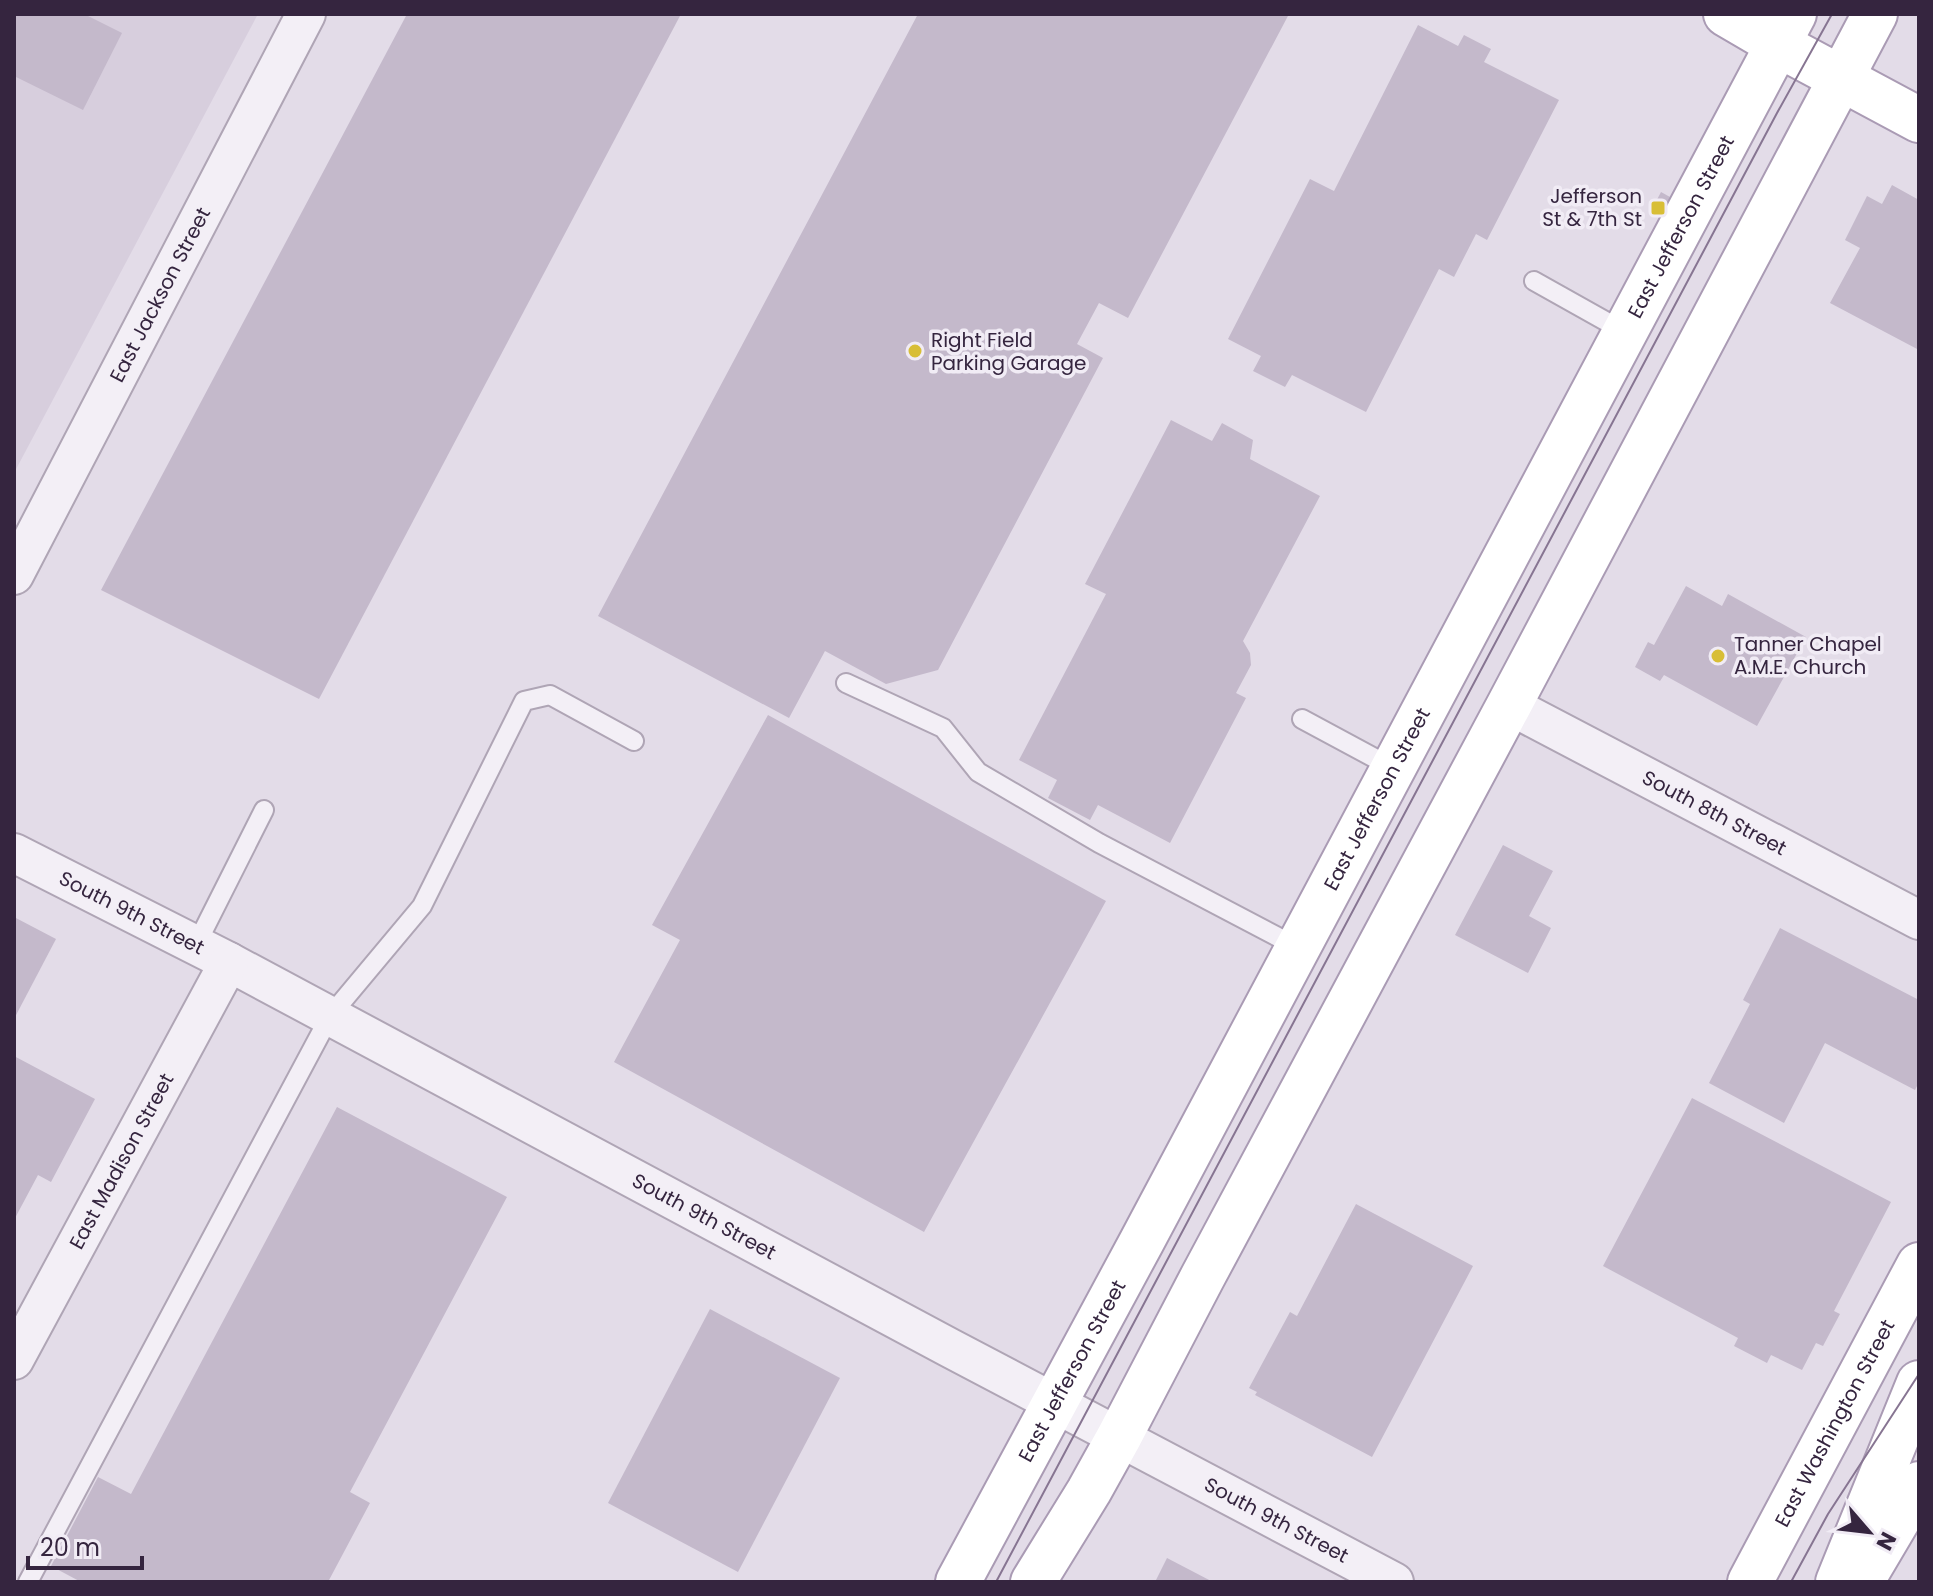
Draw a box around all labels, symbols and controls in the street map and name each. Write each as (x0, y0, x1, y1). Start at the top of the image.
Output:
street label: East Jefferson Street (1621, 131, 1741, 323)
place label: Jefferson St & 7th St (1542, 182, 1642, 233)
marker: Jefferson St & 7th St (1649, 199, 1667, 217)
street label: East Jackson Street (103, 202, 217, 387)
place label: Right Field Parking Garage (931, 326, 1086, 377)
marker: Right Field Parking Garage (906, 342, 924, 360)
place label: Tanner Chapel A.M.E. Church (1734, 630, 1882, 681)
marker: Tanner Chapel A.M.E. Church (1709, 647, 1727, 665)
street label: East Jefferson Street (1317, 703, 1437, 895)
street label: South 8th Street (1637, 763, 1792, 862)
street label: South 9th Street (54, 864, 209, 961)
street label: East Madison Street (62, 1068, 180, 1254)
street label: South 9th Street (627, 1166, 781, 1266)
street label: East Jefferson Street (1011, 1275, 1132, 1467)
street label: East Washington Street (1768, 1315, 1901, 1532)
street label: South 9th Street (1199, 1471, 1354, 1570)
north arrow (1829, 1492, 1909, 1572)
scale bar (28, 1520, 142, 1570)
text: N (1869, 1527, 1904, 1556)
text: 20 m (40, 1531, 100, 1564)

